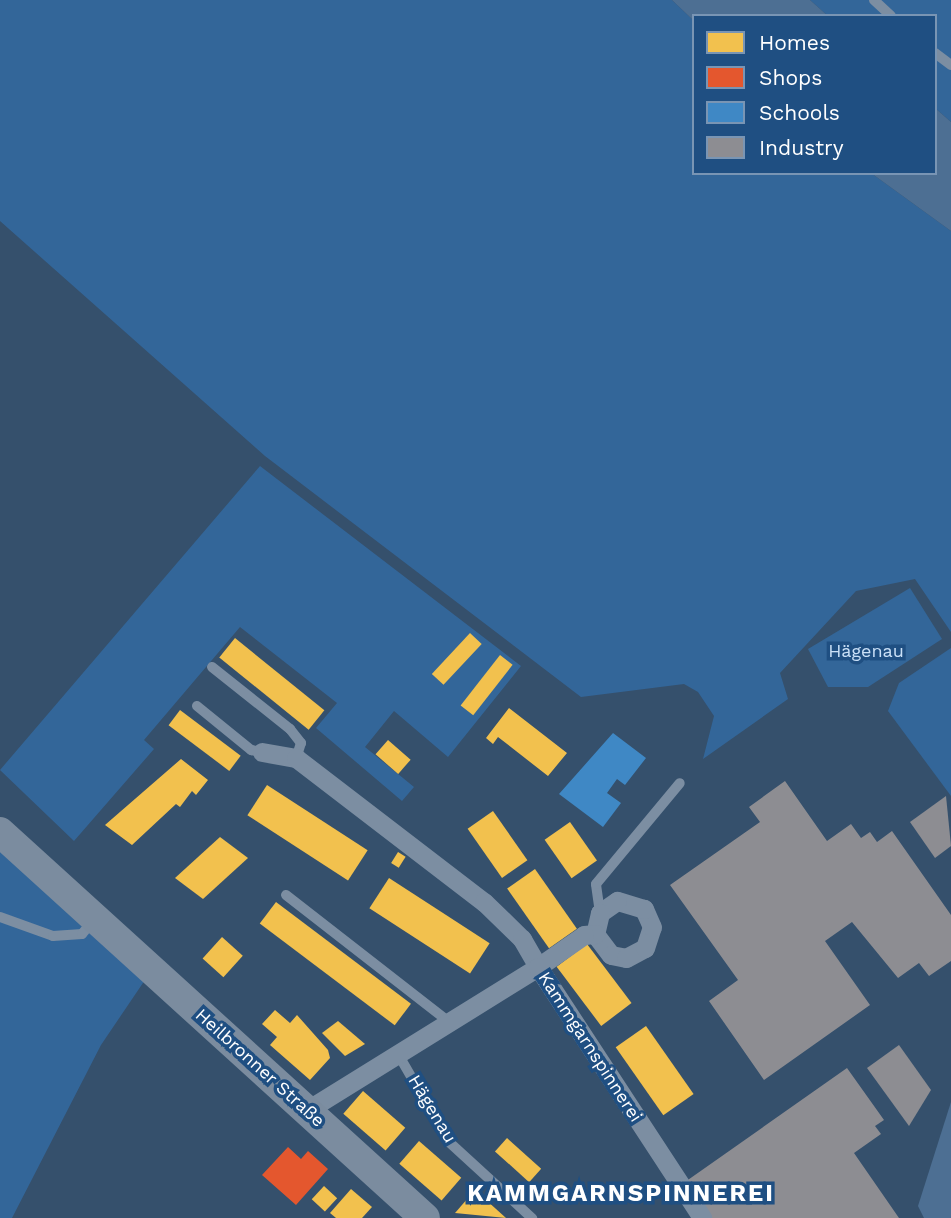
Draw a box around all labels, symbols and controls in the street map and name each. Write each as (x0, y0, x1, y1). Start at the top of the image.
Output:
legend (692, 14, 937, 175)
text: Homes (759, 30, 830, 55)
text: Shops (759, 65, 822, 90)
text: Schools (759, 100, 840, 125)
text: Industry (759, 135, 844, 160)
park label: Hägenau (828, 640, 904, 662)
street label: Kammgarnspinnerei (533, 968, 647, 1126)
street label: Heilbronner Straße (191, 1004, 329, 1132)
street label: Hägenau (403, 1071, 461, 1147)
district label: KAMMGARNSPINNEREI (469, 1180, 773, 1208)

